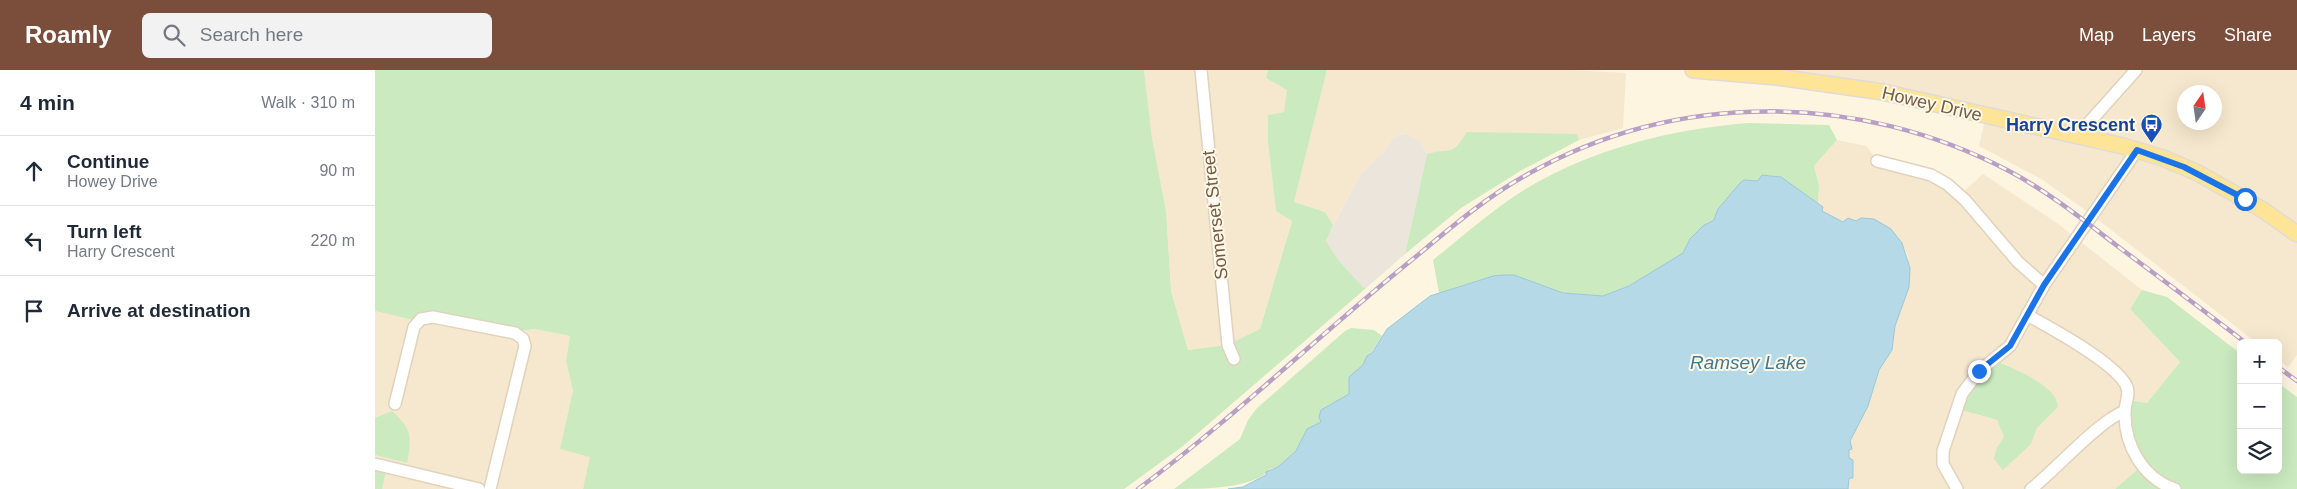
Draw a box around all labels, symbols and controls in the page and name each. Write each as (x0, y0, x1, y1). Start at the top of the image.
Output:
search box (142, 13, 492, 58)
text: Roamly (25, 21, 112, 48)
icon: search (160, 21, 188, 49)
text: Search here (200, 24, 303, 45)
text: Map (2079, 25, 2114, 45)
text: Layers (2142, 25, 2196, 45)
text: Share (2224, 25, 2272, 45)
street label: Howey Drive (1880, 83, 1984, 125)
north arrow (2177, 85, 2222, 130)
text: 4 min (20, 91, 75, 114)
text: Walk · 310 m (261, 94, 355, 111)
bus stop icon: Harry Crescent (2139, 113, 2163, 144)
place label: Harry Crescent (2006, 115, 2135, 135)
street label: Somerset Street (1198, 149, 1232, 281)
text: Continue (67, 151, 149, 172)
icon: ahead (20, 157, 48, 185)
text: 90 m (319, 162, 355, 179)
text: Howey Drive (67, 173, 158, 190)
route start (2234, 188, 2257, 211)
text: Turn left (67, 221, 142, 242)
icon: left (20, 227, 48, 255)
text: 220 m (311, 232, 355, 249)
text: Harry Crescent (67, 243, 175, 260)
icon: arrive (20, 297, 48, 325)
text: Arrive at destination (67, 300, 251, 321)
map controls (2237, 339, 2282, 474)
button: + (2237, 339, 2282, 384)
water label: Ramsey Lake (1690, 352, 1806, 373)
route end (1968, 360, 1991, 383)
button: − (2237, 384, 2282, 429)
button: layers (2237, 429, 2282, 474)

